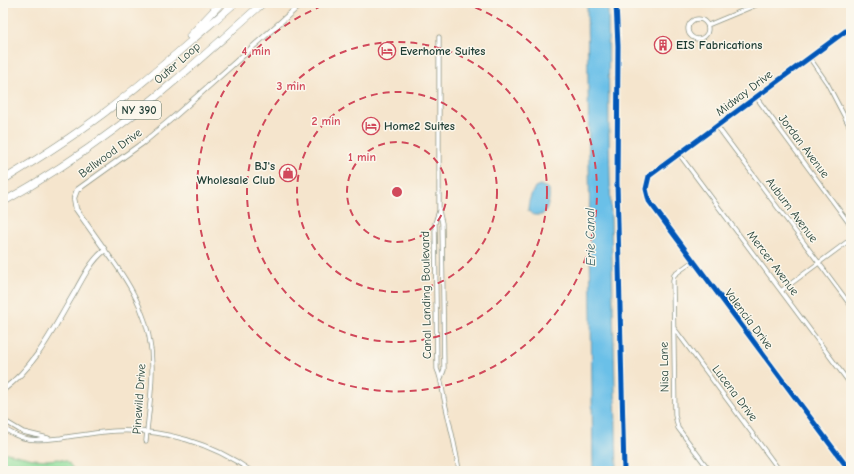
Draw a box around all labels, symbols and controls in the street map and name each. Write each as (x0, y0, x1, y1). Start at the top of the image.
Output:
building icon: EIS Fabrications (653, 35, 673, 55)
place label: EIS Fabrications (676, 38, 762, 52)
street label: Outer Loop (151, 39, 203, 87)
hotel icon: Everhome Suites (377, 41, 397, 61)
text: 4 min (242, 44, 270, 58)
place label: Everhome Suites (400, 44, 485, 58)
street label: Midway Drive (713, 67, 775, 119)
text: 3 min (276, 79, 306, 93)
road number: NY 390 (117, 101, 161, 119)
street label: Jordan Avenue (776, 111, 832, 181)
text: 2 min (311, 114, 341, 128)
hotel icon: Home2 Suites (361, 116, 381, 136)
place label: Home2 Suites (384, 119, 455, 133)
street label: Bellwood Drive (76, 125, 144, 181)
text: 1 min (348, 150, 376, 164)
place label: BJ's Wholesale Club (197, 159, 275, 187)
shop icon: BJ's Wholesale Club (278, 163, 298, 183)
street label: Auburn Avenue (763, 175, 821, 245)
centre of rings (390, 185, 404, 199)
water label: Erie Canal (582, 208, 598, 266)
street label: Mercer Avenue (744, 228, 802, 298)
street label: Canal Landing Boulevard (418, 231, 434, 359)
street label: Valencia Drive (722, 286, 776, 352)
street label: Nisa Lane (657, 342, 671, 392)
street label: Lucena Drive (709, 362, 761, 424)
street label: Pinewild Drive (130, 363, 148, 435)

